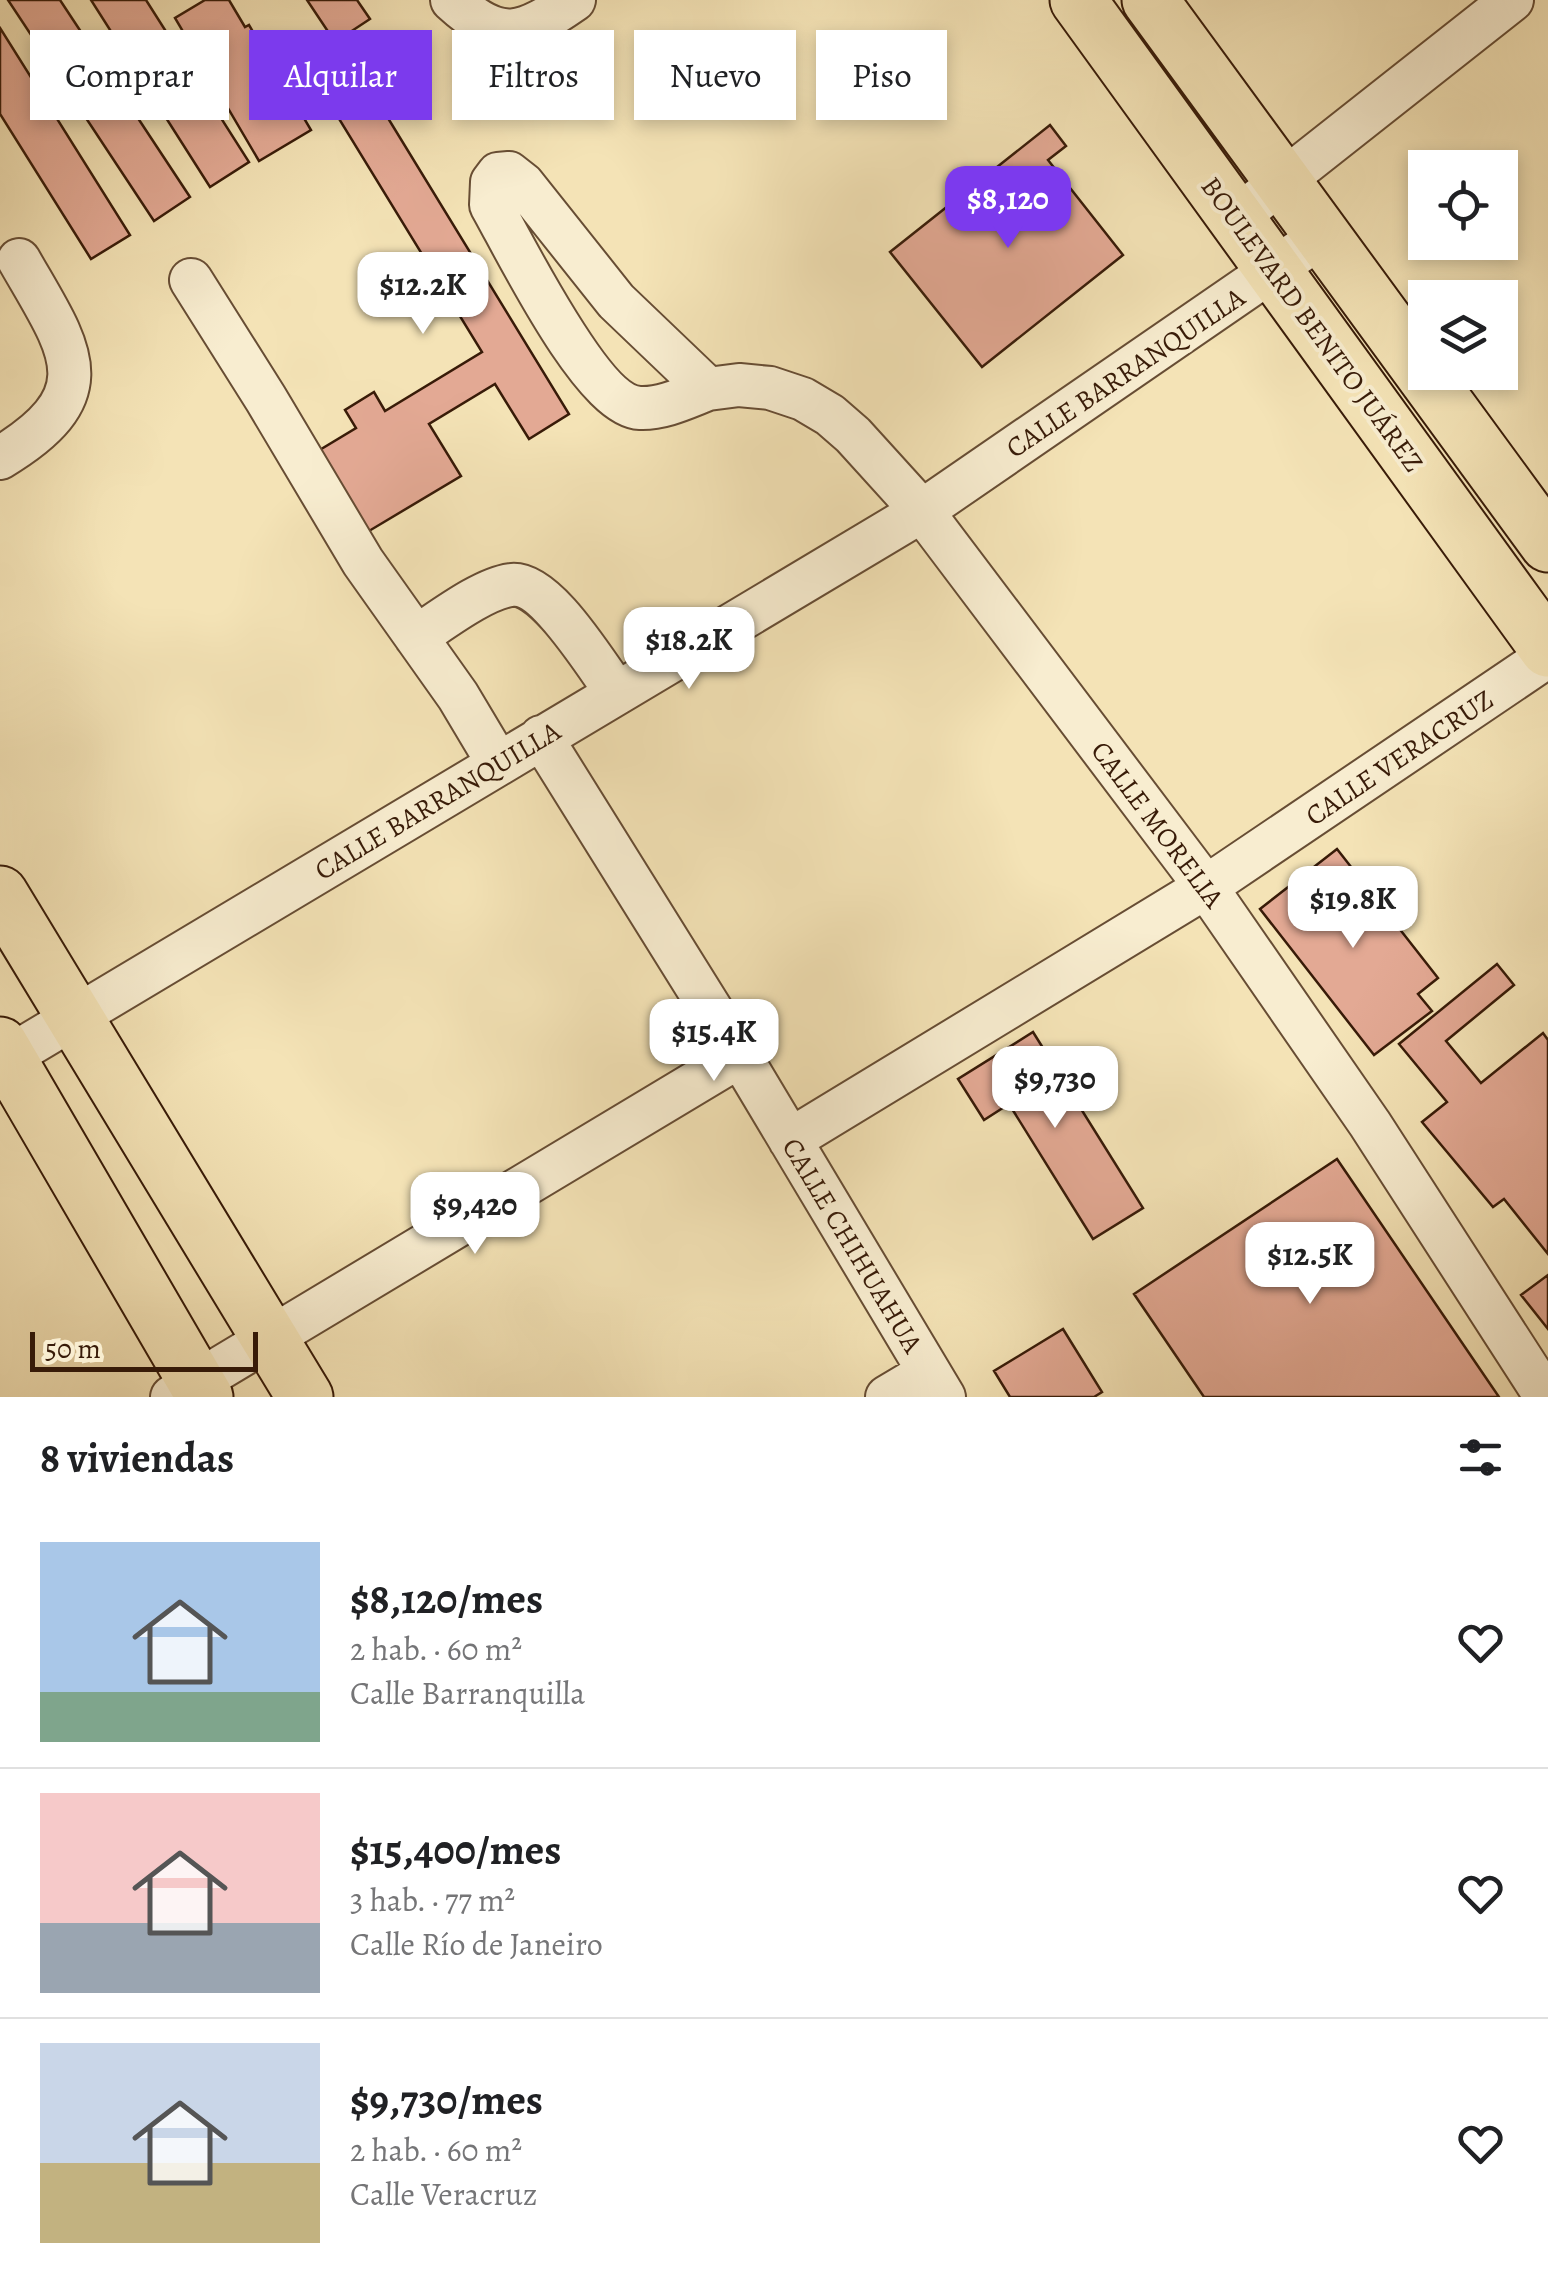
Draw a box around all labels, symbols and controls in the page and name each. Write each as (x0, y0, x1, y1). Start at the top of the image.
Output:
chip: Comprar (30, 30, 229, 120)
chip: Alquilar (249, 30, 432, 120)
chip: Filtros (452, 30, 614, 120)
chip: Nuevo (634, 30, 796, 120)
chip: Piso (816, 30, 947, 120)
map controls (1408, 150, 1518, 390)
button: locate (1408, 150, 1518, 260)
pin: $8,120 (927, 166, 1089, 251)
street label: BOULEVARD BENITO JUÁREZ (1192, 169, 1432, 480)
text: $8,120 (967, 176, 1049, 220)
pin: $12.2K (342, 252, 504, 337)
text: $12.2K (379, 262, 467, 306)
street label: CALLE BARRANQUILLA (999, 278, 1253, 467)
button: layers (1408, 280, 1518, 390)
pin: $18.2K (608, 607, 770, 692)
text: $18.2K (645, 617, 733, 661)
street label: CALLE VERACRUZ (1298, 681, 1501, 835)
street label: CALLE BARRANQUILLA (307, 712, 568, 889)
street label: CALLE MORELIA (1082, 733, 1233, 916)
pin: $19.8K (1272, 866, 1434, 951)
text: $19.8K (1310, 876, 1396, 920)
pin: $15.4K (633, 999, 795, 1084)
text: $15.4K (672, 1009, 756, 1053)
pin: $9,730 (974, 1046, 1136, 1131)
text: $9,730 (1014, 1056, 1096, 1100)
street label: CALLE CHIHUAHUA (773, 1131, 932, 1361)
pin: $9,420 (394, 1172, 556, 1257)
text: $9,420 (433, 1182, 517, 1226)
pin: $12.5K (1229, 1222, 1391, 1307)
text: $12.5K (1267, 1232, 1353, 1276)
scale bar (30, 1327, 258, 1372)
text: 50 m (45, 1330, 101, 1368)
text: 8 viviendas (40, 1429, 234, 1486)
icon: filters (1453, 1430, 1508, 1485)
text: $8,120/mes (350, 1570, 543, 1627)
icon: home (120, 1582, 240, 1702)
icon: heart (1453, 1615, 1508, 1670)
text: 2 hab. · 60 m² (350, 1627, 522, 1671)
text: Calle Barranquilla (350, 1671, 585, 1715)
text: $15,400/mes (350, 1821, 561, 1878)
icon: home (120, 1833, 240, 1953)
icon: heart (1453, 1866, 1508, 1921)
text: 3 hab. · 77 m² (350, 1878, 515, 1922)
text: Calle Río de Janeiro (350, 1922, 603, 1966)
text: $9,730/mes (350, 2071, 543, 2128)
icon: home (120, 2083, 240, 2203)
icon: heart (1453, 2116, 1508, 2171)
text: 2 hab. · 60 m² (350, 2128, 522, 2172)
text: Calle Veracruz (350, 2172, 537, 2216)

